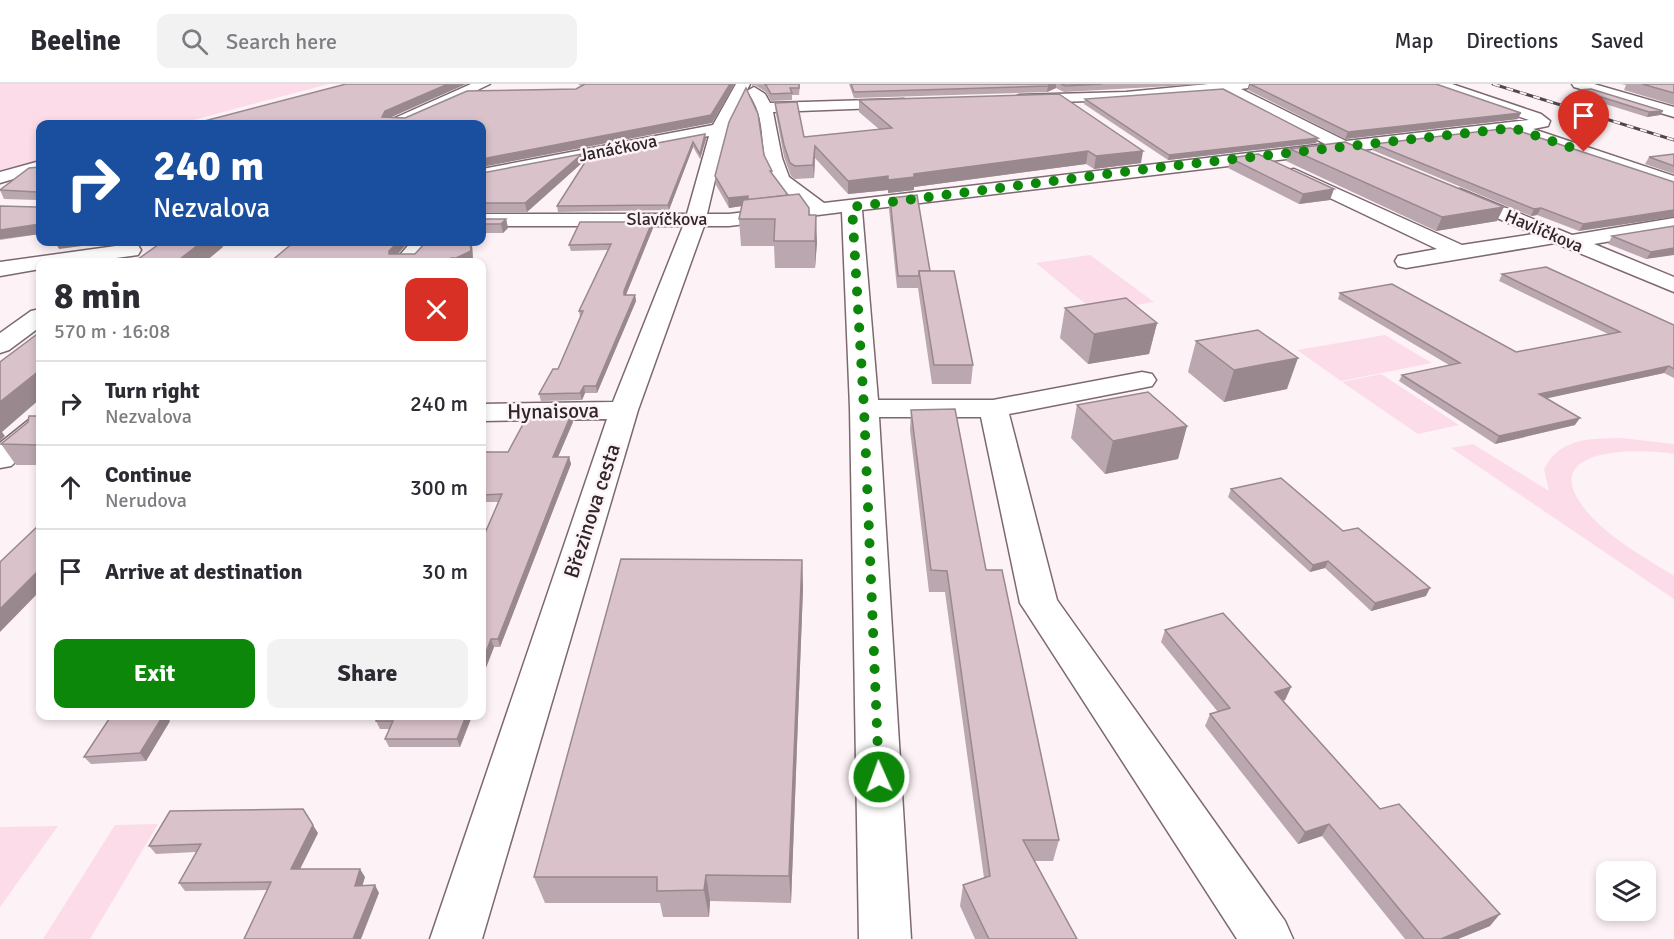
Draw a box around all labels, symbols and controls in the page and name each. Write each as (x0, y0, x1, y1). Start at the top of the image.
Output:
search box (157, 14, 577, 68)
text: Beeline (30, 24, 121, 58)
icon: search (178, 25, 211, 58)
text: Search here (226, 28, 337, 55)
text: Map (1395, 28, 1433, 54)
text: Directions (1466, 28, 1558, 54)
text: Saved (1591, 28, 1644, 54)
pin (1558, 90, 1609, 152)
icon: arrive (1567, 99, 1600, 132)
street label: Janáčkova (577, 130, 659, 166)
text: 240 m (153, 141, 264, 192)
icon: right (54, 144, 132, 222)
text: Nezvalova (153, 192, 270, 225)
street label: Havlíčkova (1502, 205, 1586, 257)
street label: Slavíčkova (627, 208, 707, 230)
text: 8 min (54, 274, 141, 319)
button: close (405, 278, 468, 341)
text: 570 m · 16:08 (54, 319, 170, 344)
text: Turn right (105, 377, 200, 404)
icon: right (54, 387, 87, 420)
text: 240 m (410, 390, 468, 417)
street label: Hynaisova (507, 397, 599, 425)
text: Nezvalova (105, 404, 192, 429)
street label: Březinova cesta (558, 441, 626, 581)
text: Continue (105, 461, 192, 488)
icon: ahead (54, 471, 87, 504)
text: 300 m (410, 474, 468, 501)
text: Nerudova (105, 488, 187, 513)
icon: arrive (54, 555, 87, 588)
text: Arrive at destination (105, 558, 302, 585)
text: 30 m (422, 558, 468, 585)
button: Exit (54, 639, 255, 708)
button: Share (267, 639, 468, 708)
position arrow (847, 745, 911, 809)
map controls (1596, 861, 1656, 921)
button: layers (1596, 861, 1656, 921)

